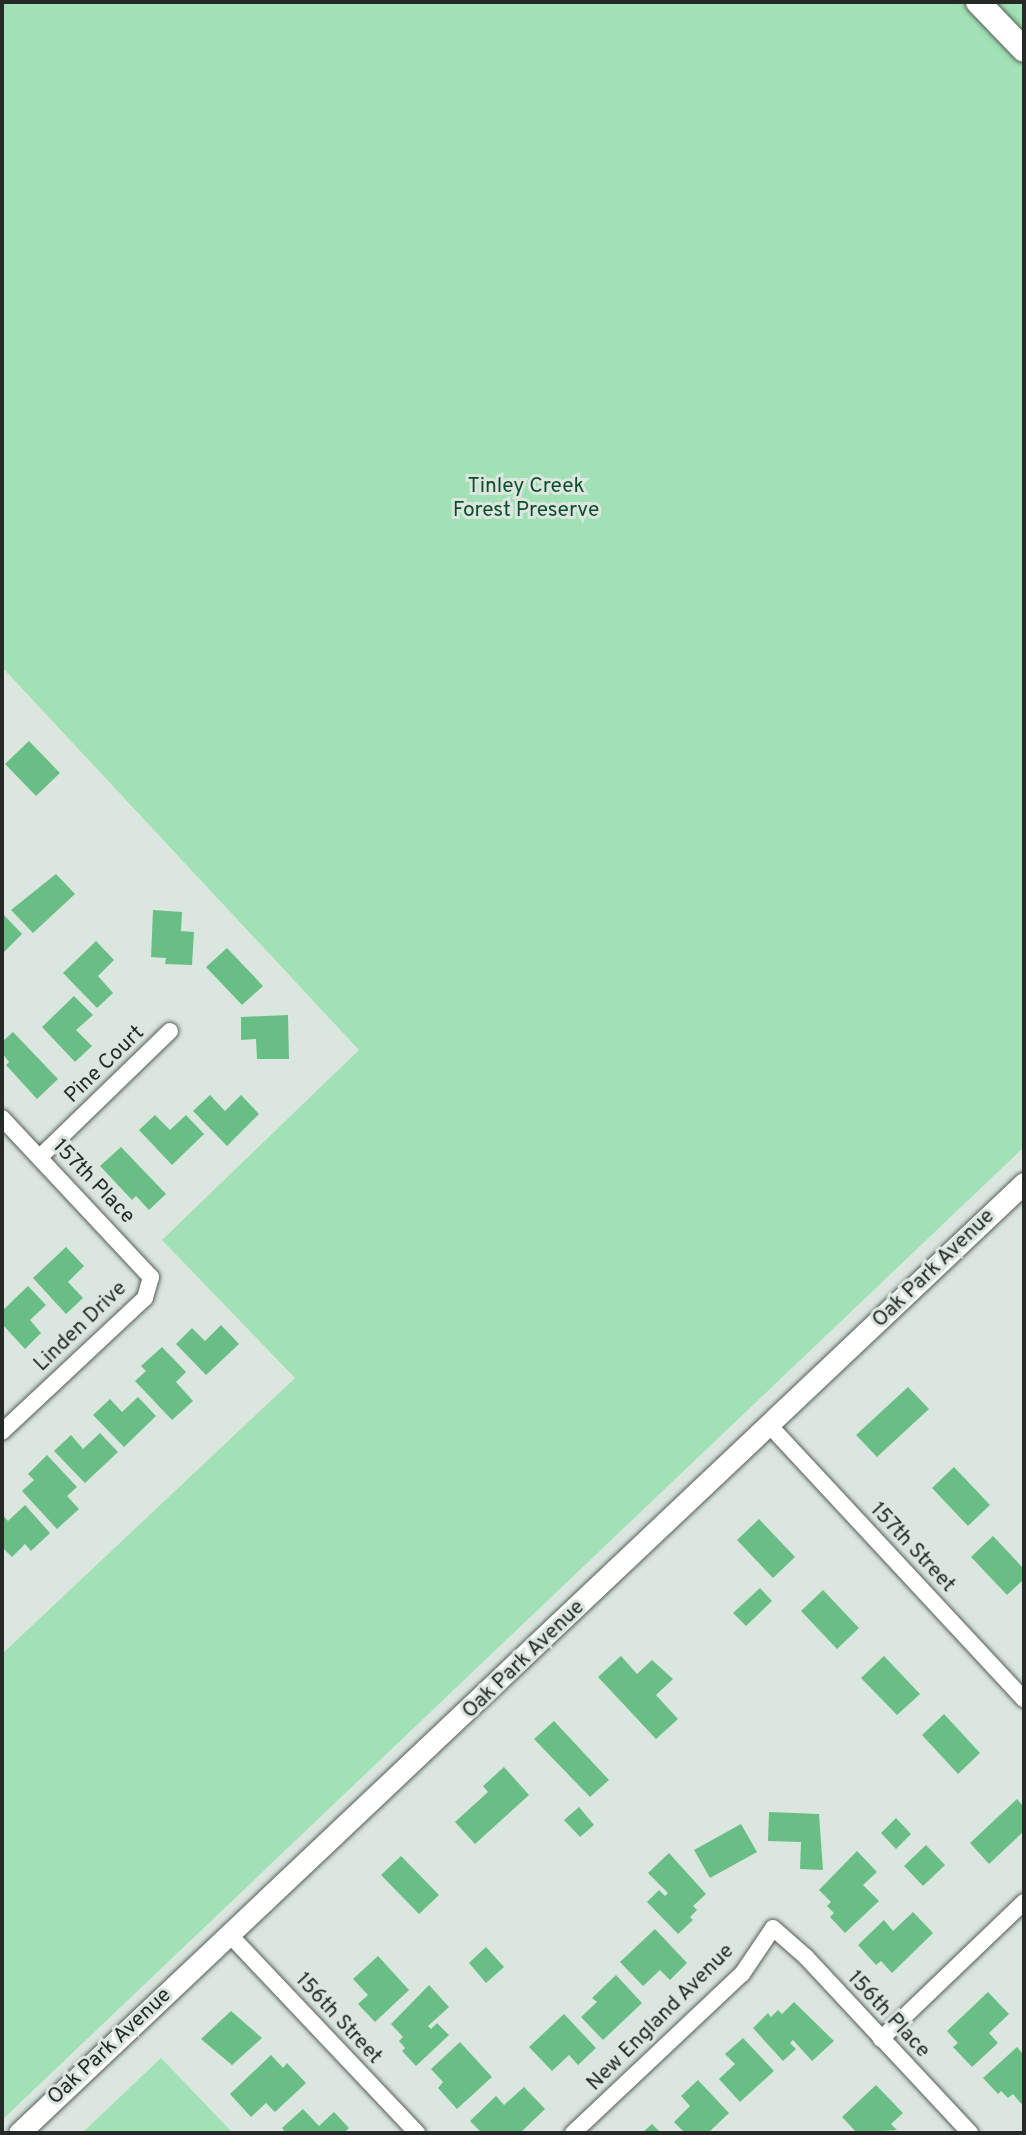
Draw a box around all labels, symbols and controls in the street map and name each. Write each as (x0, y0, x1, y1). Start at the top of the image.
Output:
park label: Tinley Creek Forest Preserve (453, 474, 599, 524)
street label: Pine Court (60, 1021, 150, 1109)
street label: 157th Place (47, 1135, 139, 1229)
street label: Oak Park Avenue (867, 1204, 1001, 1334)
street label: Linden Drive (29, 1277, 133, 1377)
street label: 157th Street (864, 1498, 960, 1598)
street label: Oak Park Avenue (457, 1595, 591, 1725)
street label: New England Avenue (582, 1939, 740, 2097)
street label: 156th Place (841, 1966, 935, 2064)
street label: 156th Street (289, 1968, 387, 2070)
street label: Oak Park Avenue (43, 1983, 177, 2111)

